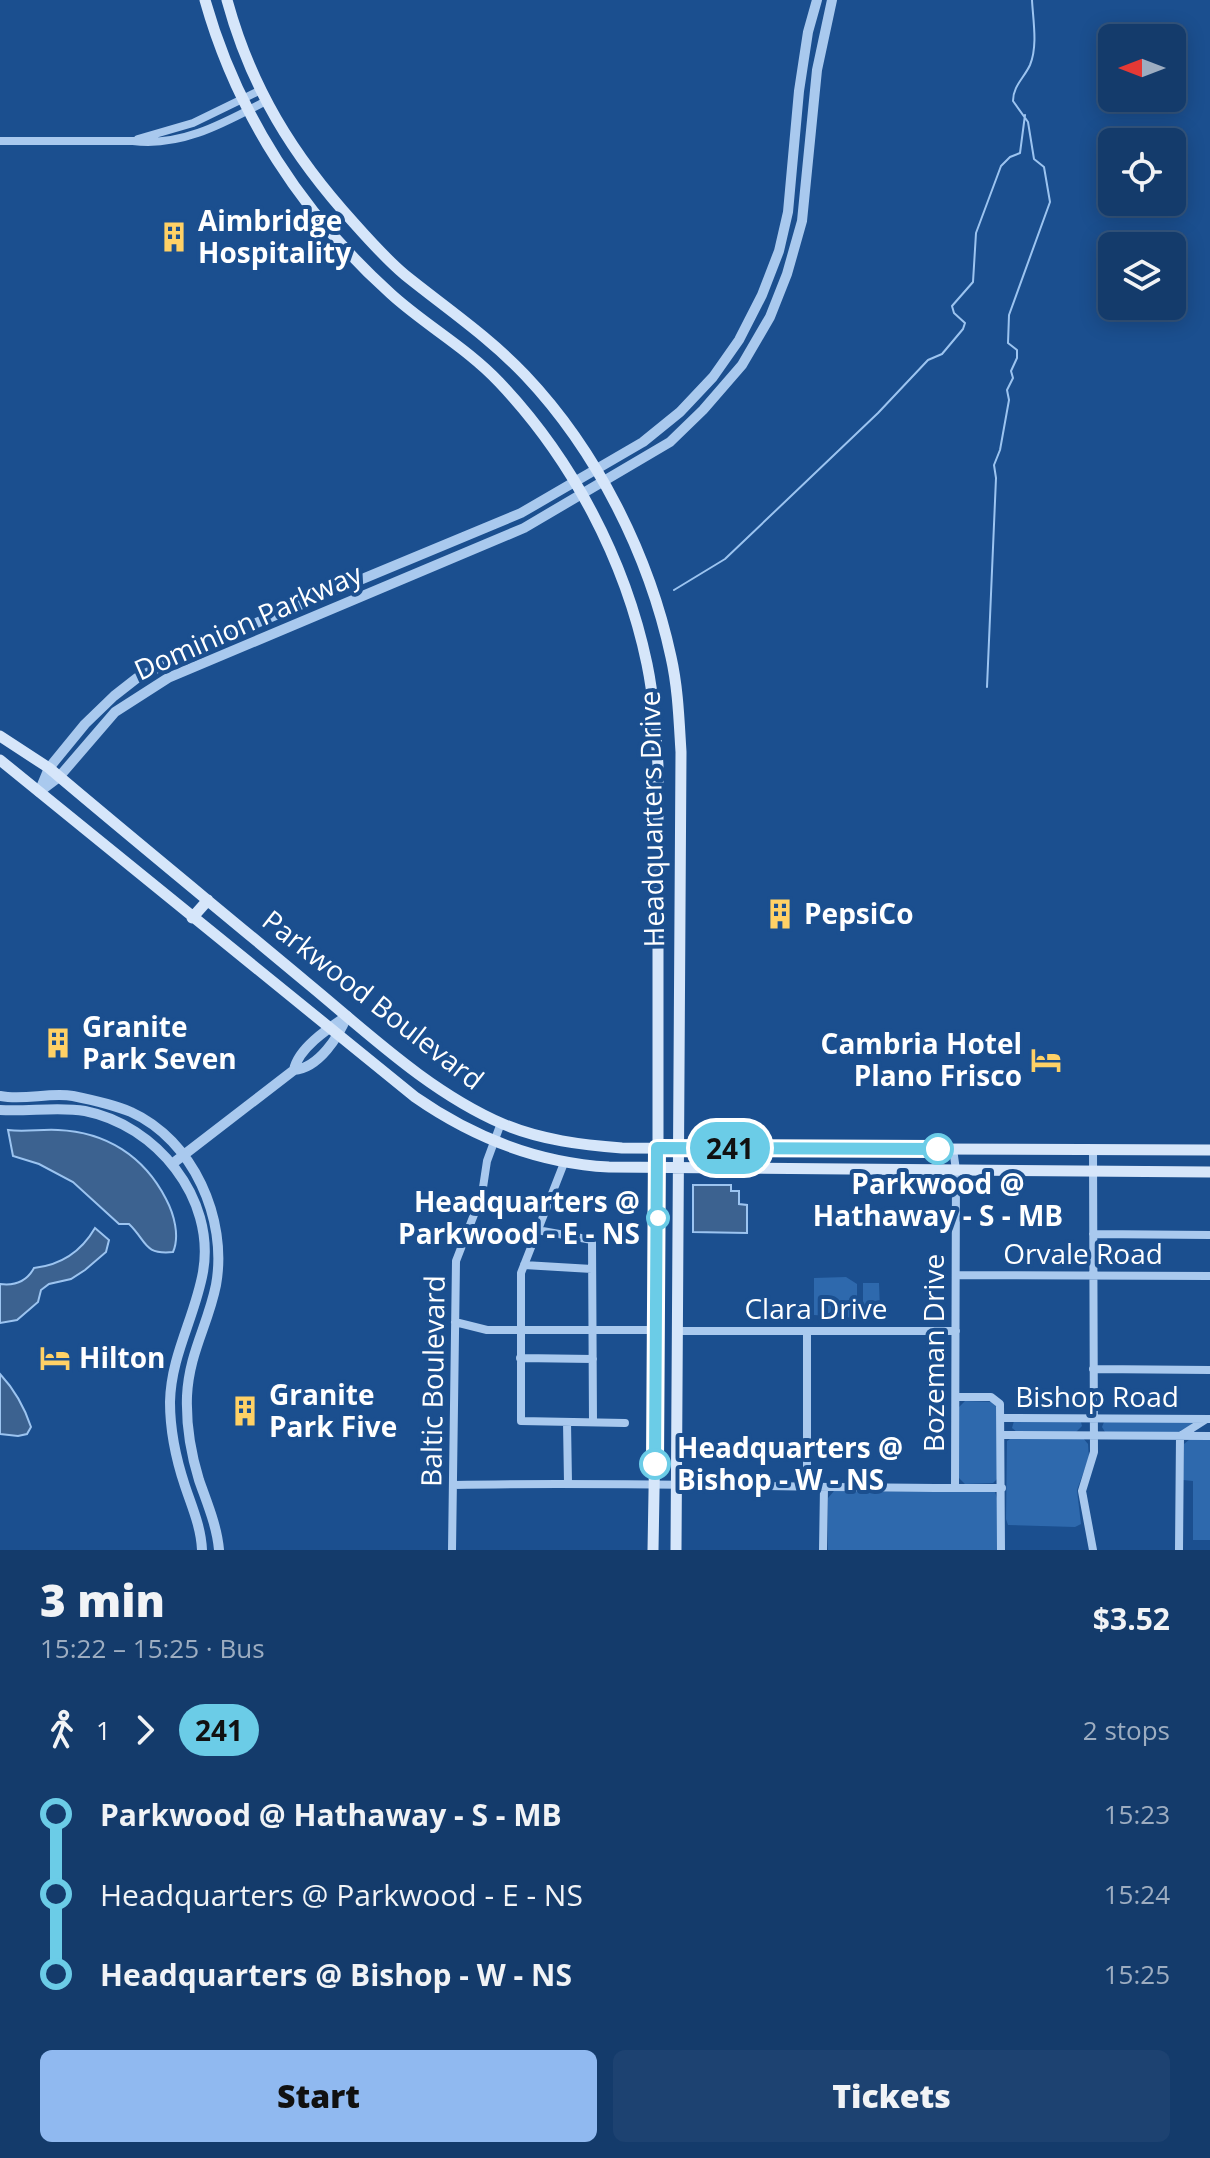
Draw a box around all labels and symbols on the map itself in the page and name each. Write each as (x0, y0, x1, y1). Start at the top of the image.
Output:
north arrow (1098, 24, 1186, 112)
place label: Aimbridge Hospitality (198, 201, 351, 271)
building icon: Aimbridge Hospitality (157, 220, 191, 254)
street label: Dominion Parkway (128, 553, 368, 688)
street label: Headquarters Drive (630, 690, 672, 948)
place label: PepsiCo (804, 894, 913, 932)
building icon: PepsiCo (763, 897, 797, 931)
street label: Parkwood Boulevard (255, 901, 492, 1098)
place label: Granite Park Seven (82, 1007, 237, 1077)
place label: Cambria Hotel Plano Frisco (821, 1024, 1022, 1094)
building icon: Granite Park Seven (41, 1026, 75, 1060)
hotel icon: Cambria Hotel Plano Frisco (1029, 1043, 1063, 1077)
line badge: 241 (684, 1122, 776, 1174)
marker: Parkwood @ Hathaway - S - MB (923, 1134, 953, 1164)
place label: Parkwood @ Hathaway - S - MB (813, 1164, 1063, 1234)
place label: Headquarters @ Parkwood - E - NS (398, 1182, 640, 1252)
marker: Headquarters @ Parkwood - E - NS (647, 1207, 669, 1229)
street label: Orvale Road (1003, 1234, 1163, 1272)
street label: Bozeman Drive (914, 1254, 952, 1452)
street label: Baltic Boulevard (411, 1275, 453, 1487)
street label: Clara Drive (744, 1289, 888, 1327)
place label: Hilton (79, 1338, 165, 1376)
hotel icon: Hilton (38, 1341, 72, 1375)
place label: Granite Park Five (269, 1375, 397, 1445)
street label: Bishop Road (1015, 1377, 1179, 1415)
building icon: Granite Park Five (228, 1394, 262, 1428)
place label: Headquarters @ Bishop - W - NS (677, 1428, 903, 1498)
marker: Headquarters @ Bishop - W - NS (640, 1449, 670, 1479)

